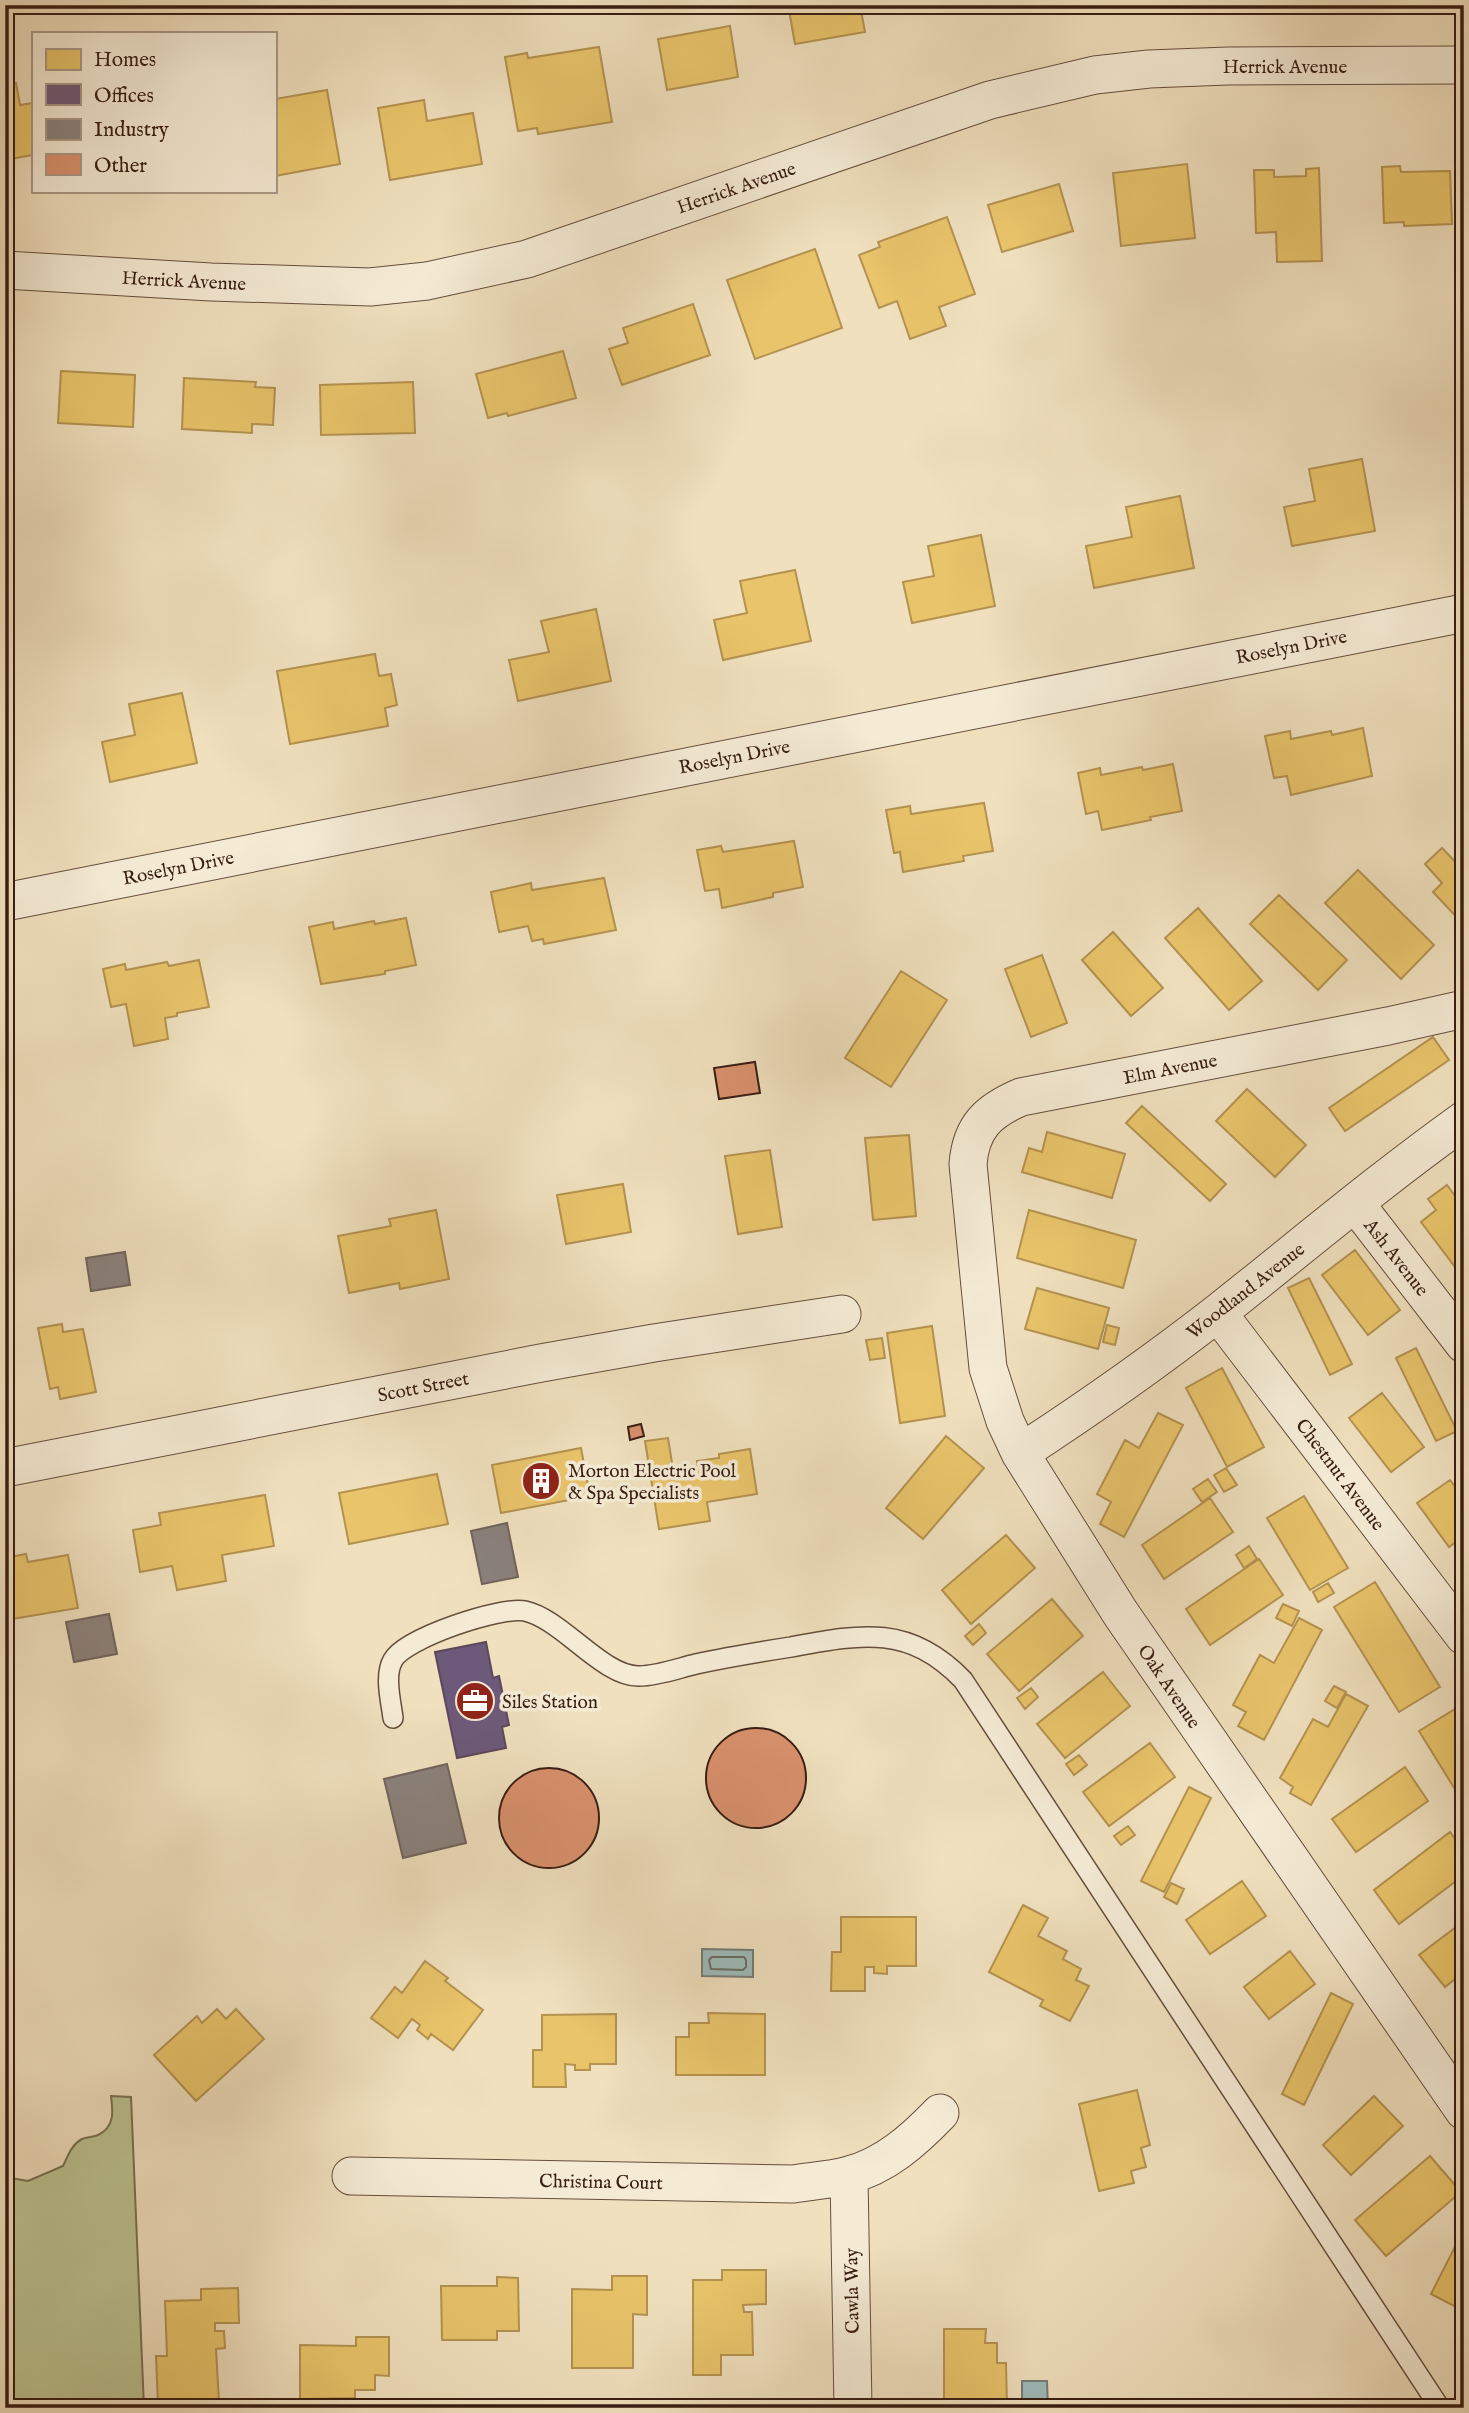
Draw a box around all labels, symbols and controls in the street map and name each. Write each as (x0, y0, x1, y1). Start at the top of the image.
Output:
legend (32, 32, 276, 192)
text: Homes (94, 47, 156, 74)
street label: Herrick Avenue (1223, 56, 1347, 80)
text: Offices (94, 83, 154, 110)
text: Industry (94, 117, 170, 144)
text: Other (94, 153, 147, 180)
street label: Herrick Avenue (674, 157, 800, 220)
street label: Herrick Avenue (121, 267, 247, 297)
street label: Roselyn Drive (1234, 625, 1349, 671)
street label: Roselyn Drive (677, 735, 792, 781)
street label: Roselyn Drive (121, 846, 236, 892)
street label: Elm Avenue (1121, 1049, 1220, 1091)
street label: Ash Avenue (1357, 1214, 1433, 1302)
street label: Woodland Avenue (1182, 1238, 1310, 1345)
street label: Scott Street (376, 1367, 472, 1409)
street label: Chestnut Avenue (1289, 1414, 1390, 1536)
building icon: Morton Electric Pool & Spa Specialists (520, 1460, 562, 1502)
place label: Morton Electric Pool & Spa Specialists (568, 1460, 737, 1506)
street label: Oak Avenue (1131, 1640, 1205, 1734)
office icon: Siles Station (454, 1680, 496, 1722)
place label: Siles Station (502, 1691, 598, 1715)
street label: Christina Court (539, 2170, 663, 2196)
street label: Cawla Way (840, 2247, 866, 2334)

